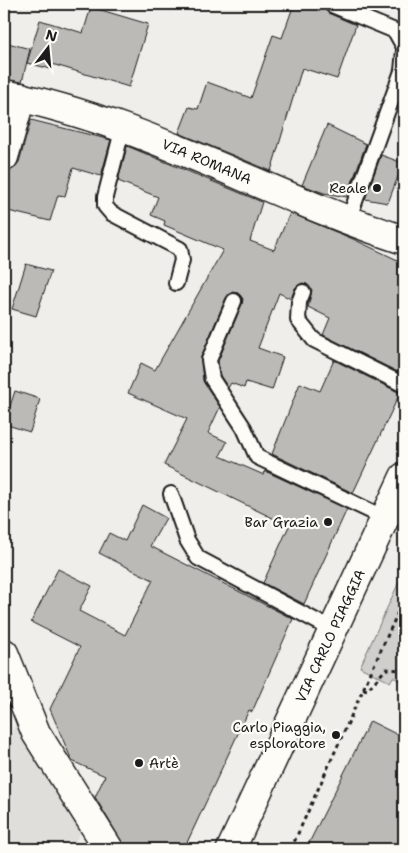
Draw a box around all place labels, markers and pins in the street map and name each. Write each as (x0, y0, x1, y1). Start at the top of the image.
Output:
place label: Reale (329, 179, 367, 197)
marker: Reale (371, 182, 383, 194)
place label: Bar Grazia (245, 513, 318, 531)
marker: Bar Grazia (322, 516, 334, 528)
place label: Carlo Piaggia, esploratore (232, 718, 326, 752)
marker: Carlo Piaggia, esploratore (330, 729, 342, 741)
place label: Artè (149, 754, 179, 772)
marker: Artè (133, 757, 145, 769)

